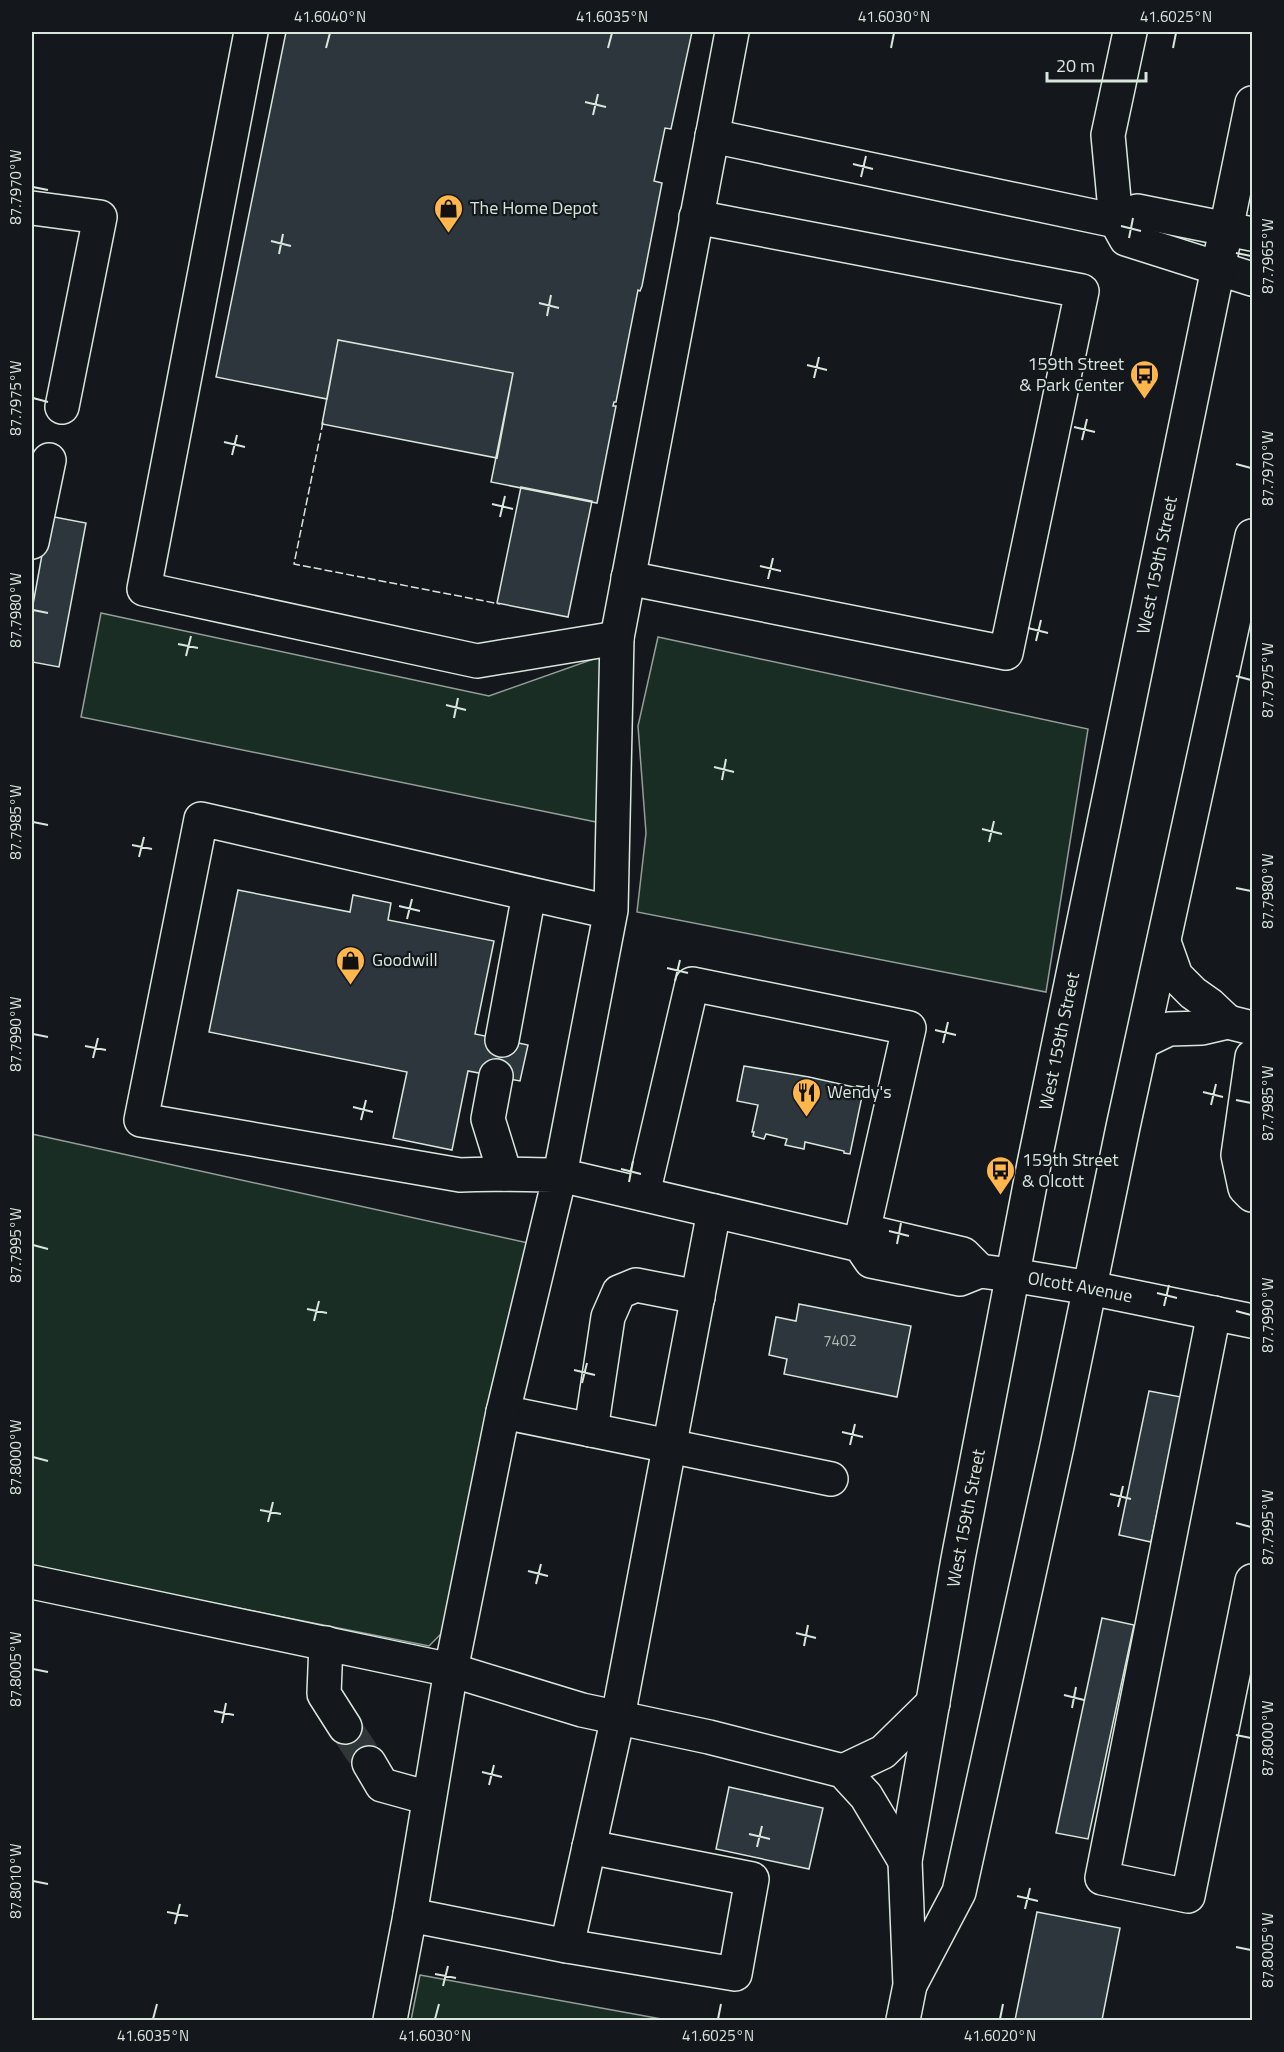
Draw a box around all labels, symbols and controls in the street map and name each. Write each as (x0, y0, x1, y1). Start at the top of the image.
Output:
text: 41.6040°N (294, 5, 366, 28)
text: 41.6035°N (576, 5, 648, 28)
text: 41.6030°N (858, 5, 930, 28)
text: 41.6025°N (1140, 5, 1212, 28)
scale bar (1047, 45, 1146, 83)
text: 20 m (1056, 52, 1095, 79)
text: 87.7970°W (4, 149, 27, 225)
shop icon: The Home Depot (433, 192, 465, 234)
place label: The Home Depot (470, 194, 598, 221)
text: 87.7965°W (1256, 218, 1279, 294)
place label: 159th Street & Park Center (1019, 350, 1125, 398)
bus stop icon: 159th Street & Park Center (1129, 358, 1161, 400)
text: 87.7975°W (4, 360, 27, 436)
text: 87.7970°W (1256, 430, 1279, 506)
street label: West 159th Street (1129, 493, 1184, 636)
text: 87.7980°W (4, 572, 27, 648)
text: 87.7975°W (1256, 642, 1279, 718)
text: 87.7985°W (4, 784, 27, 860)
text: 87.7980°W (1256, 853, 1279, 929)
shop icon: Goodwill (335, 944, 367, 986)
place label: Goodwill (372, 946, 438, 973)
street label: West 159th Street (1031, 969, 1086, 1112)
text: 87.7990°W (4, 996, 27, 1072)
text: 87.7985°W (1256, 1065, 1279, 1141)
restaurant icon: Wendy's (790, 1076, 822, 1118)
place label: Wendy's (827, 1078, 892, 1105)
place label: 159th Street & Olcott (1022, 1146, 1119, 1194)
bus stop icon: 159th Street & Olcott (985, 1154, 1017, 1196)
text: 87.7995°W (4, 1207, 27, 1283)
street label: Olcott Avenue (1026, 1264, 1135, 1309)
text: 87.7990°W (1256, 1277, 1279, 1353)
house number: 7402 (823, 1329, 857, 1352)
text: 87.8000°W (4, 1419, 27, 1495)
street label: West 159th Street (939, 1446, 992, 1589)
text: 87.7995°W (1256, 1489, 1279, 1565)
text: 87.8005°W (4, 1631, 27, 1707)
text: 87.8000°W (1256, 1700, 1279, 1776)
text: 87.8010°W (4, 1843, 27, 1919)
text: 87.8005°W (1256, 1912, 1279, 1988)
text: 41.6035°N (117, 2024, 189, 2047)
text: 41.6030°N (399, 2024, 471, 2047)
text: 41.6025°N (682, 2024, 754, 2047)
text: 41.6020°N (964, 2024, 1036, 2047)

